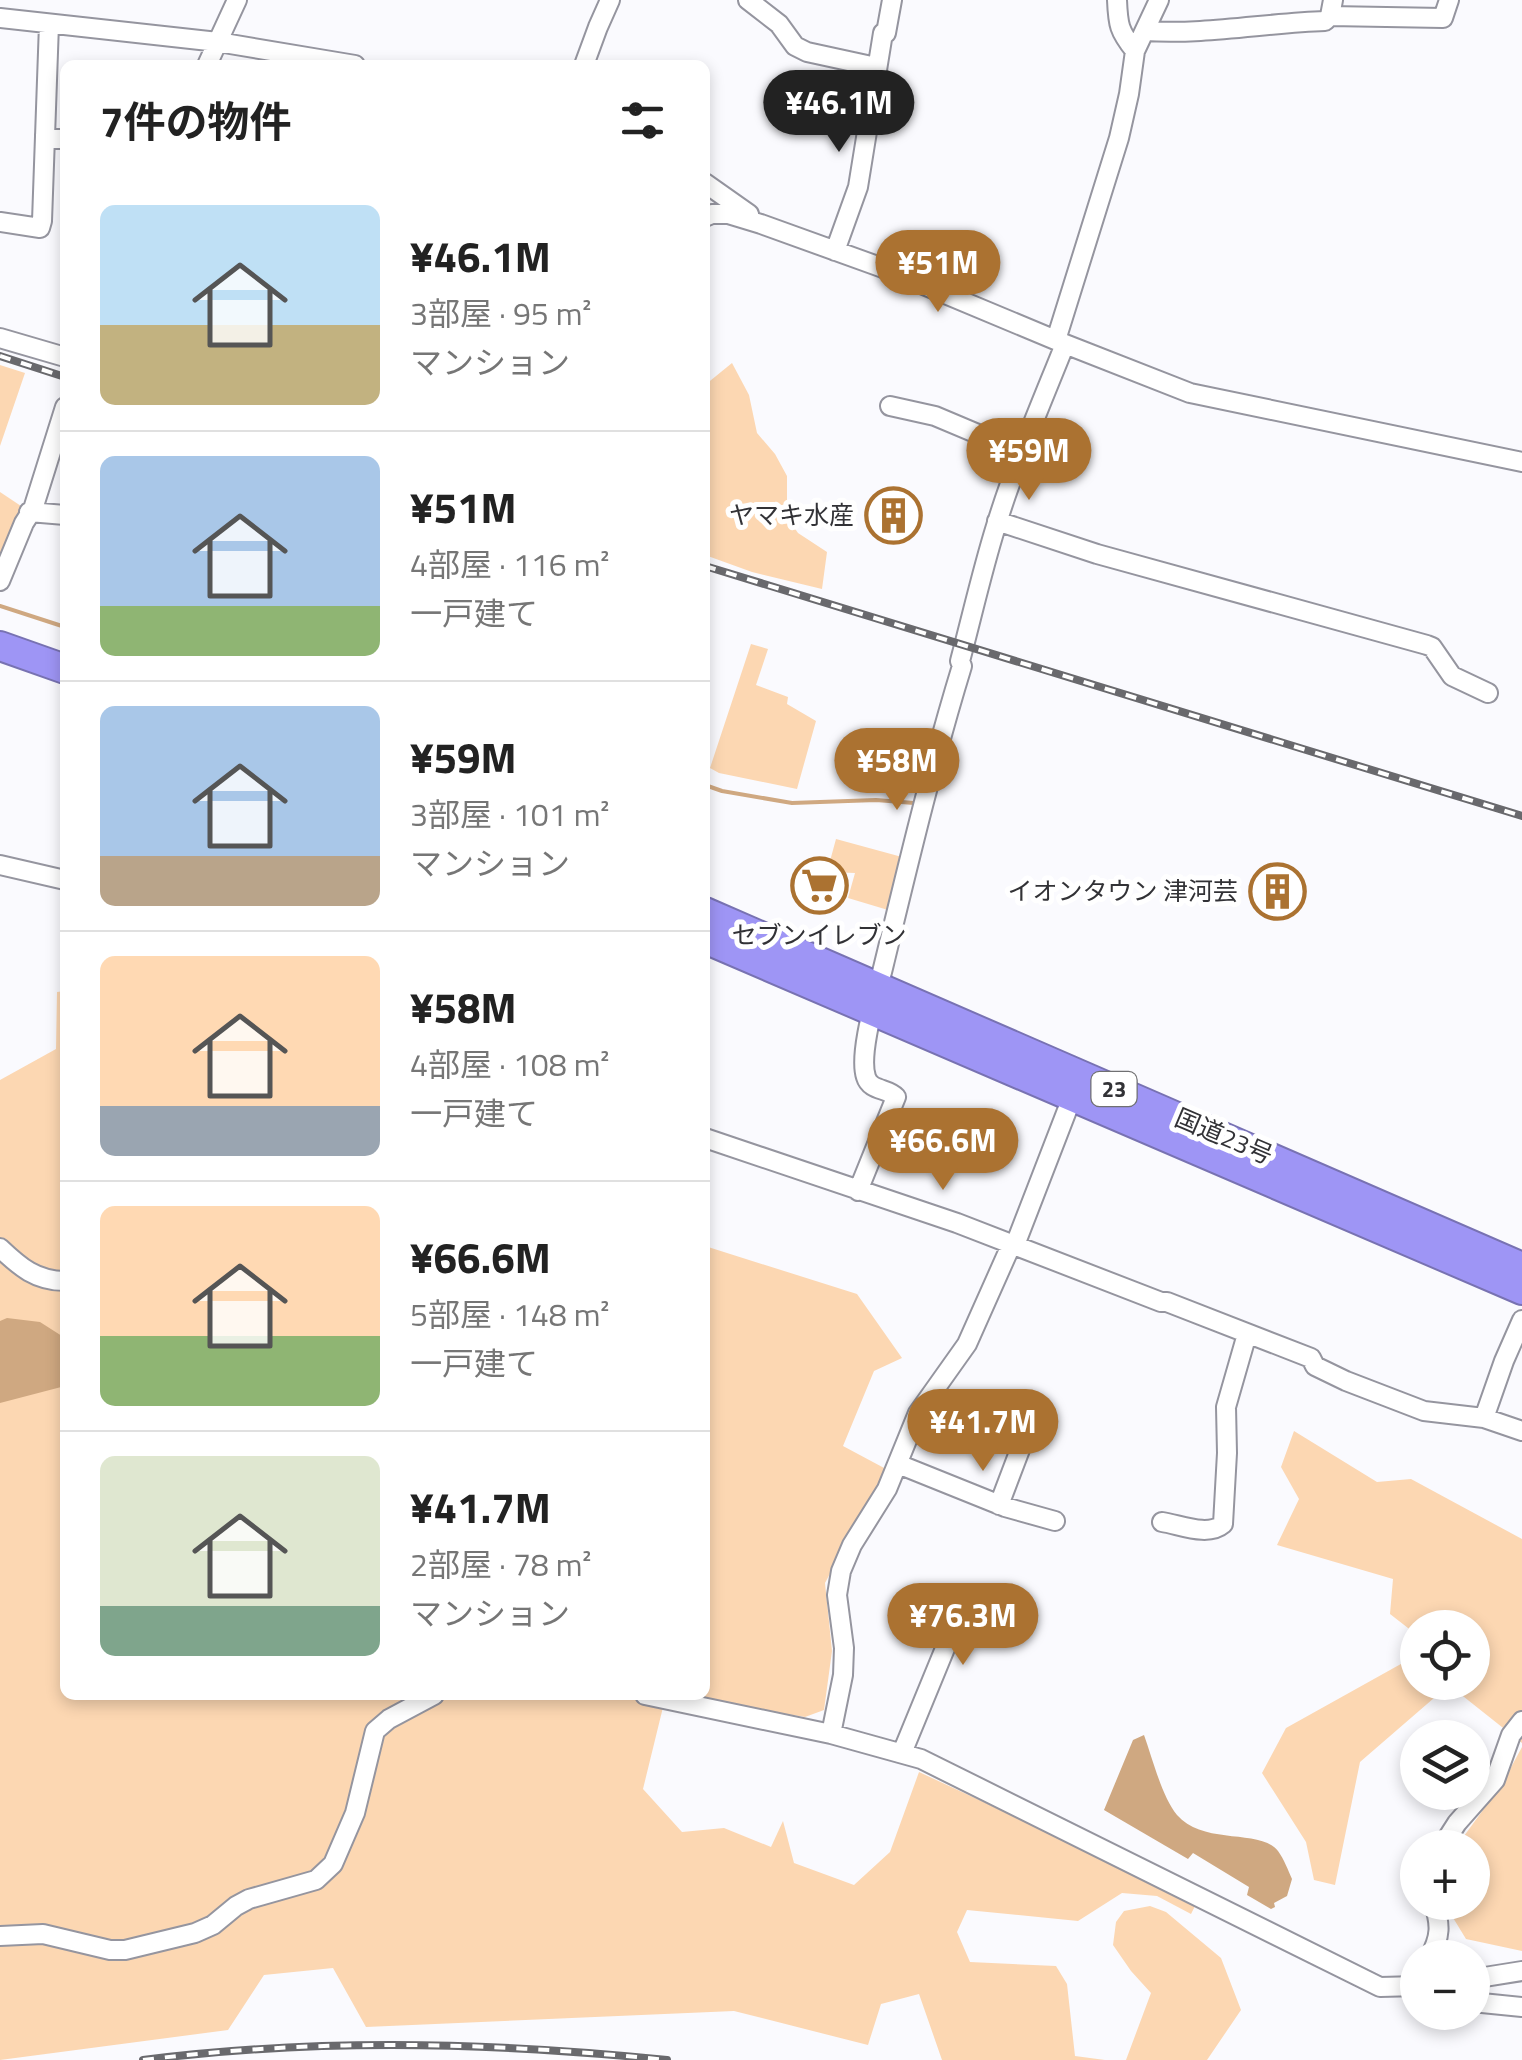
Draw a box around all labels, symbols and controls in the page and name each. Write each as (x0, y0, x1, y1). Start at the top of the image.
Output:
pin: ¥46.1M (758, 70, 920, 155)
text: ¥46.1M (785, 78, 893, 126)
text: 7件の物件 (100, 89, 292, 153)
icon: filters (615, 93, 670, 148)
text: ¥46.1M (410, 224, 551, 288)
pin: ¥51M (879, 230, 997, 315)
text: ¥51M (897, 238, 979, 286)
icon: home (180, 245, 300, 365)
text: 3部屋 · 95 m² (410, 289, 592, 337)
text: マンション (410, 338, 570, 386)
pin: ¥59M (970, 418, 1088, 503)
text: ¥59M (988, 426, 1070, 474)
text: ¥51M (410, 475, 517, 539)
building icon: ヤマキ水産 (863, 485, 923, 545)
icon: home (180, 496, 300, 616)
place label: ヤマキ水産 (729, 496, 854, 534)
text: 4部屋 · 116 m² (410, 540, 609, 588)
text: 一戸建て (410, 589, 538, 637)
text: ¥59M (410, 725, 517, 789)
pin: ¥58M (838, 728, 956, 813)
text: ¥58M (856, 736, 938, 784)
icon: home (180, 746, 300, 866)
text: 3部屋 · 101 m² (410, 790, 609, 838)
text: マンション (410, 839, 570, 887)
supermarket icon: セブンイレブン (789, 856, 849, 916)
building icon: イオンタウン 津河芸 (1247, 861, 1307, 921)
place label: イオンタウン 津河芸 (1007, 872, 1238, 910)
place label: セブンイレブン (731, 916, 907, 954)
text: ¥58M (410, 975, 517, 1039)
icon: home (180, 996, 300, 1116)
text: 4部屋 · 108 m² (410, 1040, 609, 1088)
road number: 23 (1092, 1072, 1136, 1106)
text: 一戸建て (410, 1089, 538, 1137)
street label: 国道23号 (1169, 1098, 1279, 1174)
pin: ¥66.6M (862, 1108, 1024, 1193)
text: ¥66.6M (889, 1116, 997, 1164)
text: ¥66.6M (410, 1225, 551, 1289)
icon: home (180, 1246, 300, 1366)
text: 5部屋 · 148 m² (410, 1290, 609, 1338)
text: 一戸建て (410, 1339, 538, 1387)
pin: ¥41.7M (902, 1389, 1064, 1474)
text: ¥41.7M (929, 1397, 1037, 1445)
text: ¥41.7M (410, 1475, 551, 1539)
icon: home (180, 1496, 300, 1616)
text: 2部屋 · 78 m² (410, 1540, 592, 1588)
pin: ¥76.3M (882, 1583, 1044, 1668)
text: マンション (410, 1589, 570, 1637)
text: ¥76.3M (909, 1591, 1017, 1639)
map controls (1400, 1610, 1490, 2030)
button: locate (1400, 1610, 1490, 1700)
button: layers (1400, 1720, 1490, 1810)
button: + (1400, 1830, 1490, 1920)
button: − (1400, 1940, 1490, 2030)

